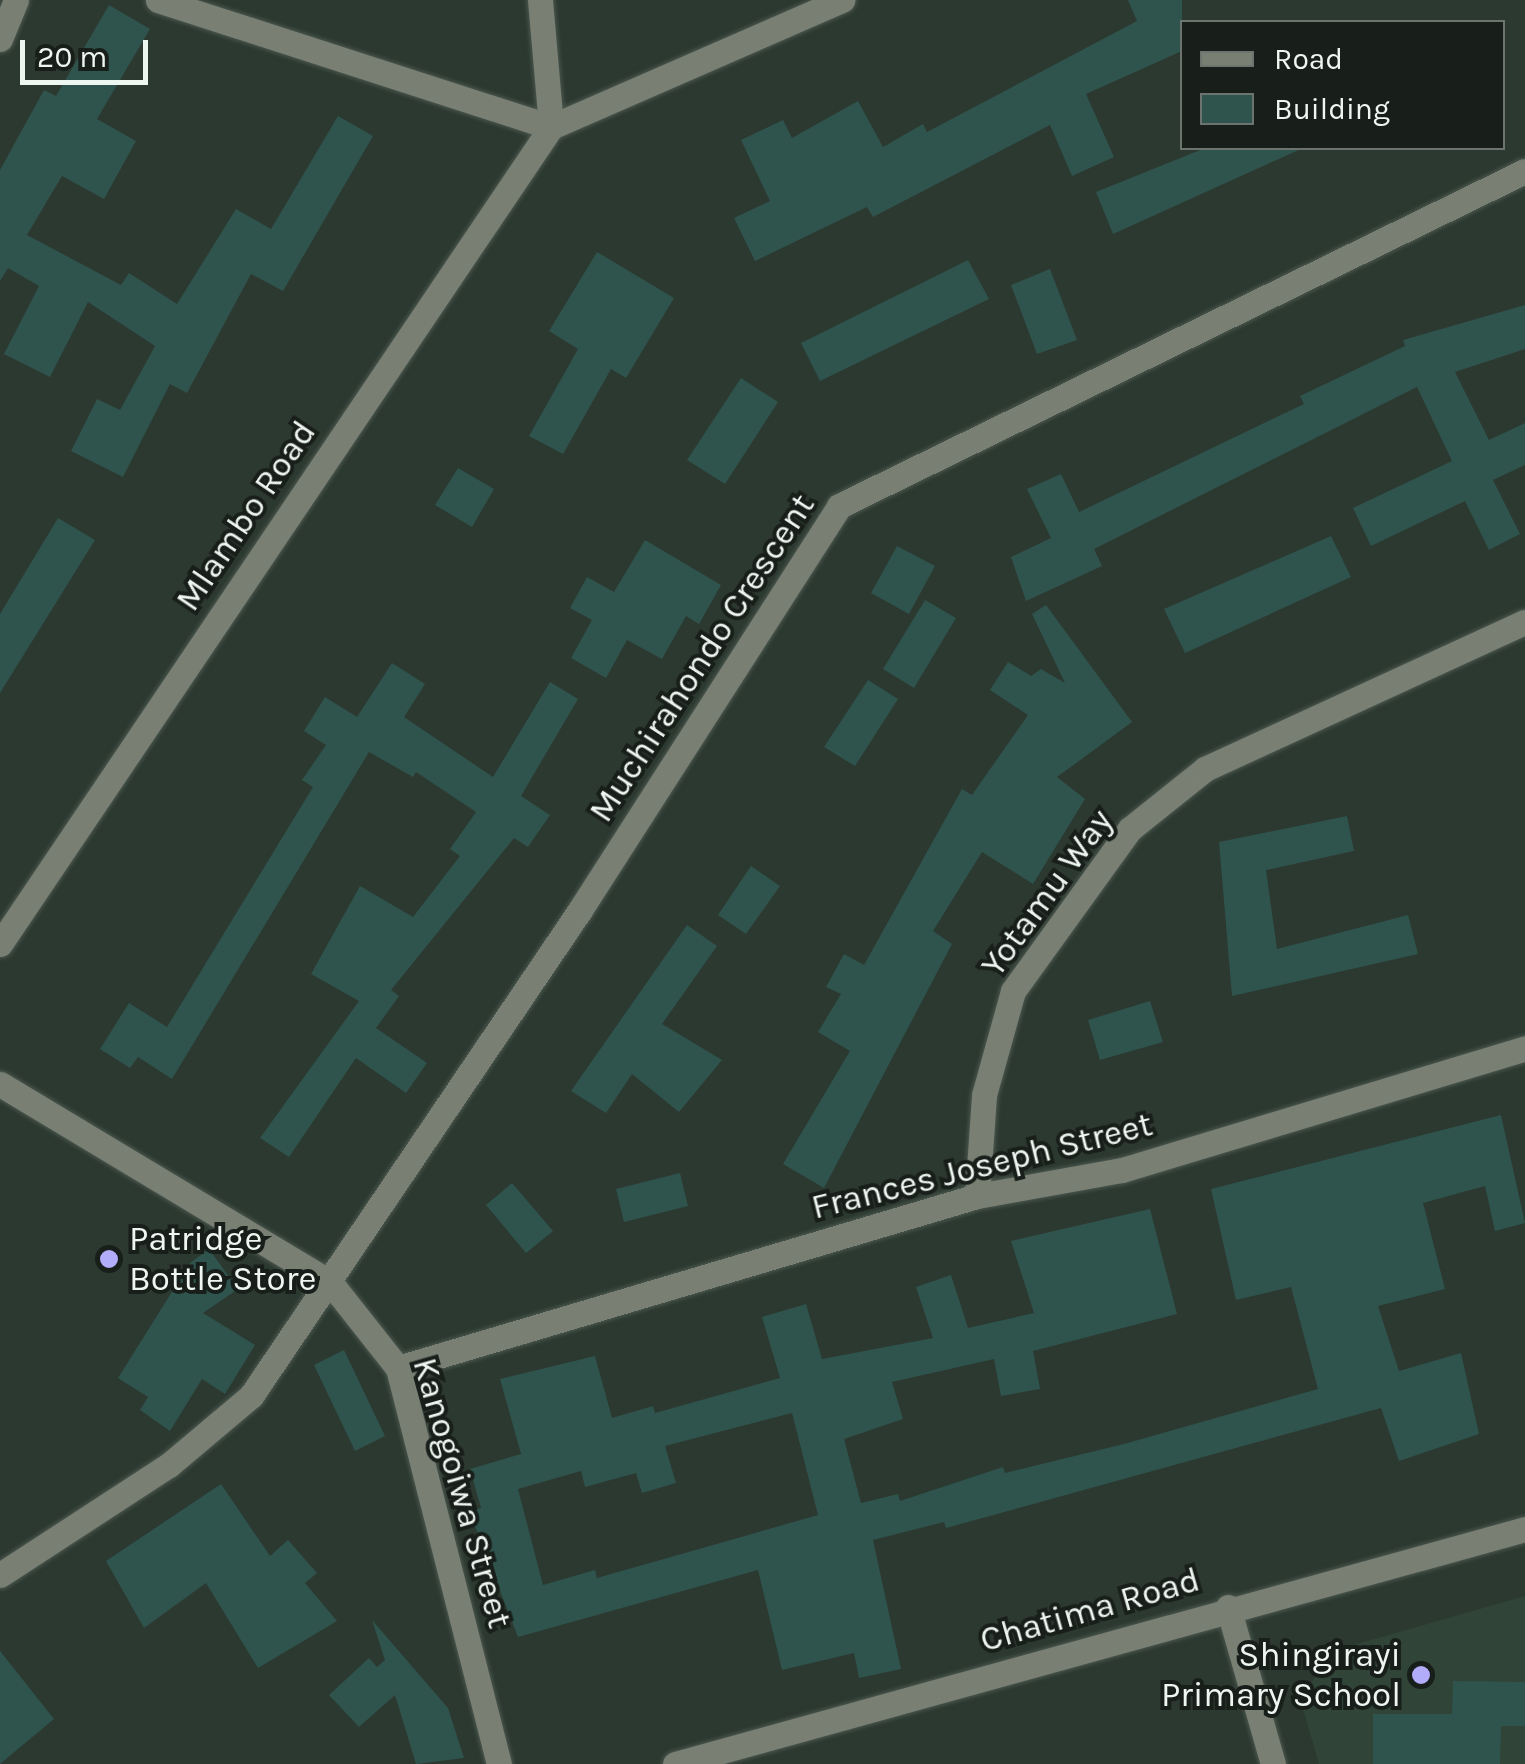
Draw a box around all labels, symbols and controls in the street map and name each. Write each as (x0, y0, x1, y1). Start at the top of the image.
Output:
scale bar (25, 20, 152, 82)
legend (1180, 20, 1505, 150)
text: 20 m (37, 39, 107, 75)
text: Road (1274, 41, 1343, 77)
text: Building (1274, 91, 1390, 127)
street label: Mlambo Road (167, 413, 325, 619)
street label: Muchirahondo Crescent (580, 486, 824, 830)
street label: Yotamu Way (972, 801, 1122, 985)
street label: Frances Joseph Street (807, 1103, 1157, 1229)
place label: Patridge Bottle Store (129, 1218, 316, 1300)
marker: Patridge Bottle Store (98, 1248, 120, 1270)
street label: Kanogoiwa Street (403, 1353, 521, 1633)
street label: Chatima Road (975, 1559, 1205, 1661)
place label: Shingirayi Primary School (1161, 1634, 1401, 1716)
marker: Shingirayi Primary School (1410, 1664, 1432, 1686)

